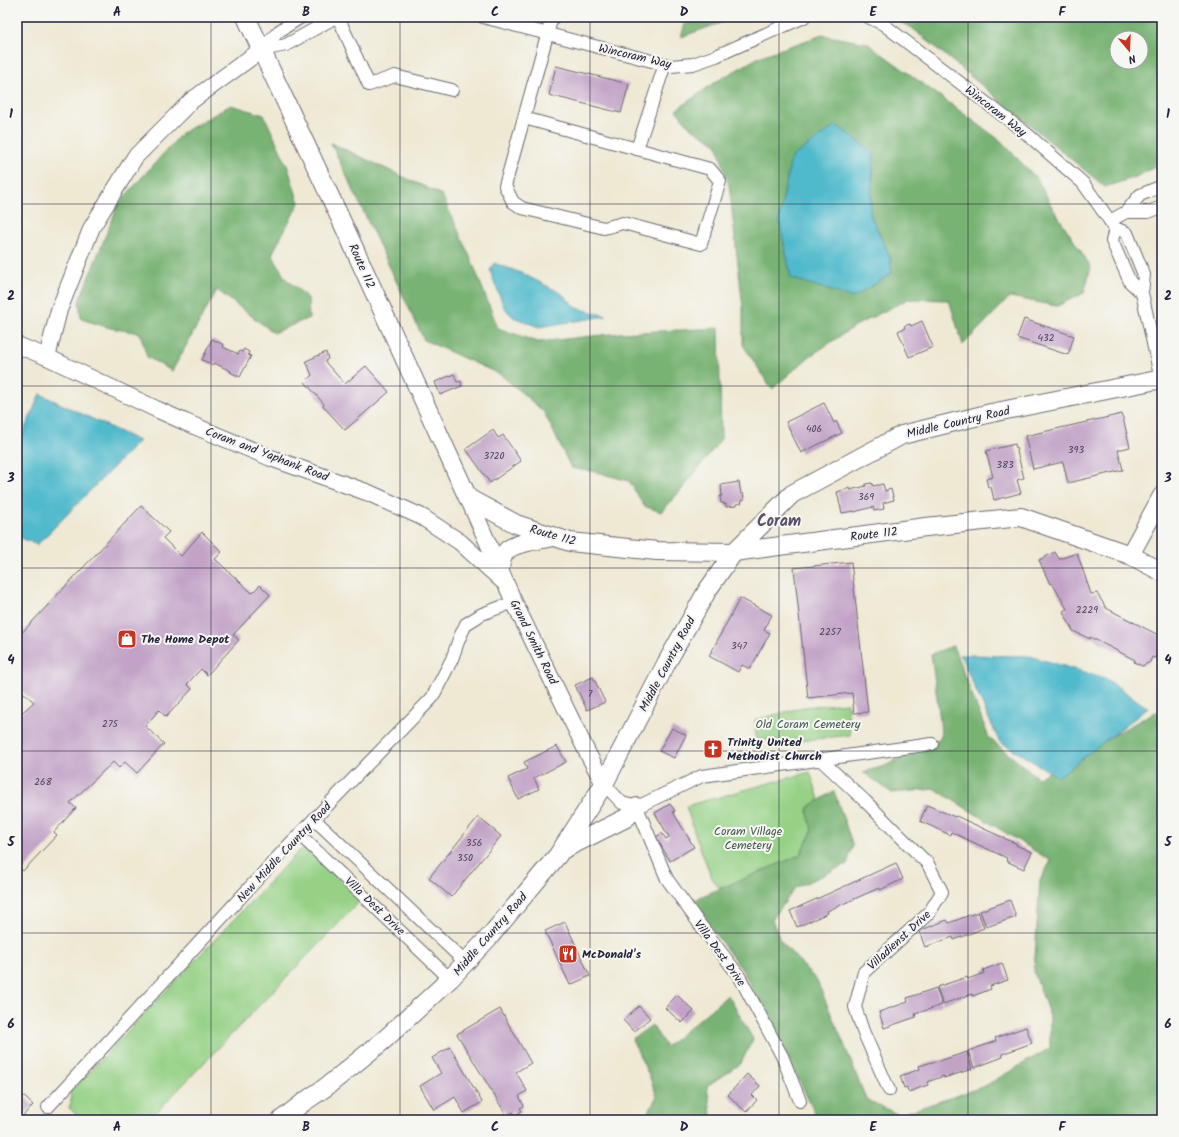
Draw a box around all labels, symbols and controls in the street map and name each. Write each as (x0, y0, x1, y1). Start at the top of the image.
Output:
text: A (113, 2, 121, 23)
text: B (302, 2, 310, 23)
text: C (491, 2, 499, 23)
text: D (680, 2, 689, 23)
text: E (869, 2, 877, 23)
text: F (1058, 2, 1066, 23)
north arrow (1109, 30, 1149, 70)
street label: Wincoram Way (597, 39, 673, 74)
text: N (1126, 49, 1138, 68)
street label: Wincoram Way (961, 81, 1031, 142)
text: 1 (9, 104, 13, 125)
text: 1 (1166, 104, 1170, 125)
street label: Route 112 (343, 241, 380, 292)
text: 2 (7, 286, 15, 307)
text: 2 (1164, 286, 1172, 307)
house number: 432 (1037, 330, 1055, 346)
street label: Middle Country Road (905, 401, 1013, 444)
house number: 406 (806, 421, 822, 437)
street label: Coram and Yaphank Road (202, 422, 332, 487)
house number: 393 (1068, 442, 1084, 458)
house number: 3720 (483, 448, 505, 464)
house number: 383 (996, 457, 1014, 473)
text: 3 (6, 468, 15, 489)
text: 3 (1163, 468, 1172, 489)
house number: 369 (858, 489, 874, 505)
district label: Coram (757, 509, 801, 534)
street label: Route 112 (527, 520, 578, 551)
street label: Route 112 (849, 522, 899, 547)
street label: Grand Smith Road (505, 596, 563, 689)
house number: 2229 (1076, 602, 1098, 618)
street label: Middle Country Road (634, 612, 701, 715)
house number: 2257 (819, 624, 841, 640)
shop icon: The Home Depot (116, 628, 138, 650)
place label: The Home Depot (141, 630, 230, 649)
house number: 347 (731, 638, 747, 654)
text: 4 (7, 650, 15, 671)
text: 4 (1164, 650, 1172, 671)
house number: 7 (588, 686, 593, 702)
park label: Old Coram Cemetery (756, 715, 861, 734)
house number: 275 (102, 716, 119, 732)
place label: Trinity United Methodist Church (727, 733, 822, 766)
church icon: Trinity United Methodist Church (702, 738, 724, 760)
house number: 268 (34, 774, 53, 790)
street label: New Middle Country Road (232, 797, 337, 907)
park label: Coram Village Cemetery (714, 822, 783, 855)
text: 5 (7, 832, 16, 853)
text: 5 (1164, 832, 1173, 853)
house number: 356 (466, 835, 482, 851)
house number: 350 (457, 850, 473, 866)
street label: Villa Dest Drive (340, 872, 410, 941)
street label: Middle Country Road (449, 888, 533, 980)
street label: Villadienst Drive (863, 905, 936, 975)
street label: Villa Dest Drive (689, 916, 751, 991)
restaurant icon: McDonald's (557, 943, 579, 965)
place label: McDonald's (582, 945, 641, 964)
text: 6 (7, 1014, 15, 1035)
text: 6 (1164, 1014, 1172, 1035)
text: A (113, 1117, 121, 1137)
text: B (302, 1117, 310, 1137)
text: C (491, 1117, 499, 1137)
text: D (680, 1117, 689, 1137)
text: E (869, 1117, 877, 1137)
text: F (1058, 1117, 1066, 1137)

